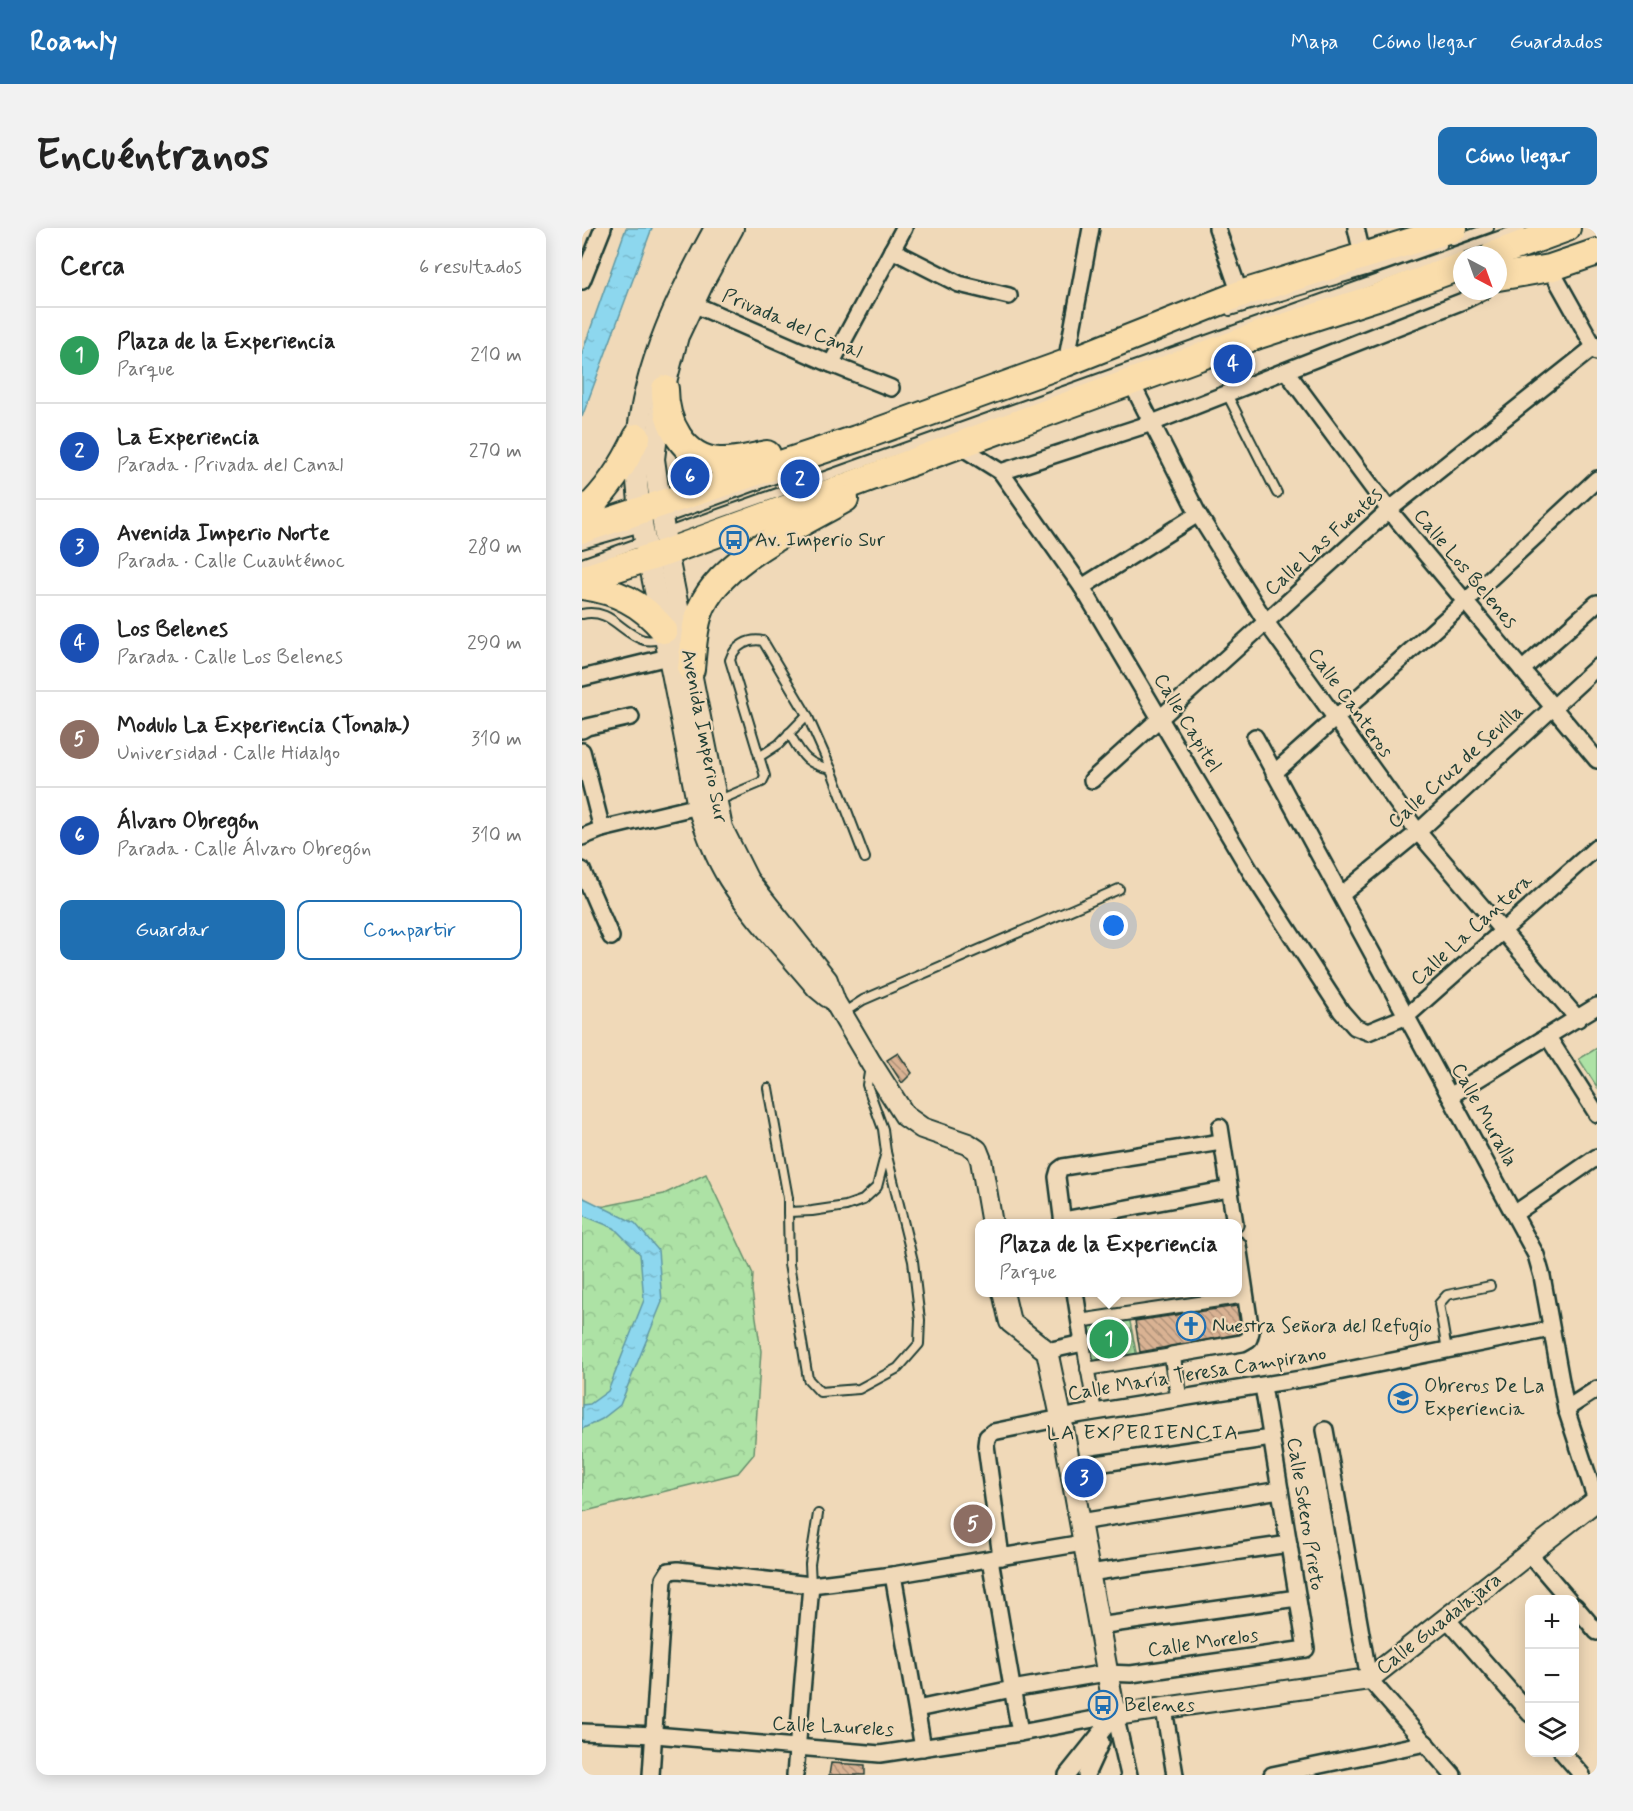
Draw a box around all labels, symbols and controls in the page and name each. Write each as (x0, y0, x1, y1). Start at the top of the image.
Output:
text: Roamly (30, 24, 118, 61)
text: Mapa (1291, 28, 1339, 56)
text: Cómo llegar (1372, 28, 1477, 56)
text: Guardados (1510, 28, 1603, 56)
button: Cómo llegar (1438, 127, 1597, 185)
text: Encuéntranos (36, 129, 269, 184)
north arrow (1453, 246, 1507, 300)
text: Cerca (60, 250, 125, 284)
text: 6 resultados (419, 254, 522, 281)
street label: Privada del Canal (718, 282, 866, 366)
text: Plaza de la Experiencia (117, 328, 336, 356)
text: 1 (75, 342, 84, 369)
text: 210 m (470, 342, 522, 369)
pin: 4 (1214, 342, 1252, 386)
text: Parque (117, 356, 175, 383)
text: La Experiencia (117, 424, 260, 452)
text: 2 (75, 438, 84, 465)
text: 270 m (469, 438, 522, 465)
text: Parada · Privada del Canal (117, 452, 343, 479)
pin: 6 (670, 454, 710, 498)
pin: 2 (780, 456, 820, 502)
street label: Calle Las Fuentes (1259, 482, 1389, 602)
street label: Calle Los Belenes (1407, 503, 1523, 635)
text: Avenida Imperio Norte (117, 520, 330, 548)
bus stop icon: Av. Imperio Sur (718, 524, 750, 556)
place label: Av. Imperio Sur (755, 527, 886, 554)
text: 3 (75, 534, 84, 561)
text: 280 m (468, 534, 522, 561)
text: Parada · Calle Cuauhtémoc (117, 548, 345, 575)
text: Los Belenes (117, 616, 228, 644)
text: 4 (74, 630, 85, 657)
text: 290 m (467, 630, 522, 657)
street label: Calle Canteros (1301, 643, 1399, 764)
text: Parada · Calle Los Belenes (117, 644, 343, 671)
street label: Avenida Imperio Sur (674, 647, 734, 826)
street label: Calle Capitel (1147, 668, 1227, 778)
street label: Calle Cruz de Sevilla (1382, 699, 1530, 835)
text: Modulo La Experiencia (Tonala) (117, 712, 409, 740)
text: 5 (74, 726, 86, 753)
text: 310 m (471, 726, 522, 753)
text: Universidad · Calle Hidalgo (117, 740, 340, 767)
text: Álvaro Obregón (117, 808, 259, 836)
text: 6 (74, 822, 85, 849)
text: 310 m (471, 822, 522, 849)
text: Parada · Calle Álvaro Obregón (117, 836, 371, 863)
street label: Calle La Cantera (1405, 867, 1540, 992)
button: Guardar (60, 900, 285, 960)
button: Compartir (297, 900, 522, 960)
your location (1099, 911, 1128, 940)
street label: Calle Muralla (1444, 1058, 1524, 1172)
popup (975, 1219, 1242, 1297)
text: Plaza de la Experiencia (999, 1231, 1218, 1259)
text: Parque (999, 1259, 1057, 1286)
church icon: Nuestra Señora del Refugio (1175, 1310, 1207, 1342)
place label: Nuestra Señora del Refugio (1212, 1313, 1432, 1341)
pin: 1 (1090, 1316, 1128, 1362)
street label: Calle María Teresa Campirano (1066, 1340, 1328, 1408)
place label: Obreros De La Experiencia (1424, 1373, 1545, 1423)
school or university icon: Obreros De La Experiencia (1387, 1382, 1419, 1414)
district label: LA EXPERIENCIA (1047, 1419, 1239, 1447)
street label: Calle Sotero Prieto (1280, 1436, 1330, 1592)
pin: 3 (1064, 1456, 1104, 1500)
pin: 5 (954, 1502, 992, 1546)
street label: Calle Guadalajara (1371, 1566, 1507, 1682)
map controls (1525, 1595, 1579, 1757)
button: + (1525, 1595, 1579, 1649)
street label: Calle Morelos (1146, 1622, 1260, 1664)
button: − (1525, 1649, 1579, 1703)
bus stop icon: Belenes (1087, 1689, 1119, 1721)
place label: Belenes (1124, 1692, 1195, 1719)
button: layers (1525, 1703, 1579, 1757)
street label: Calle Laureles (771, 1710, 895, 1744)

